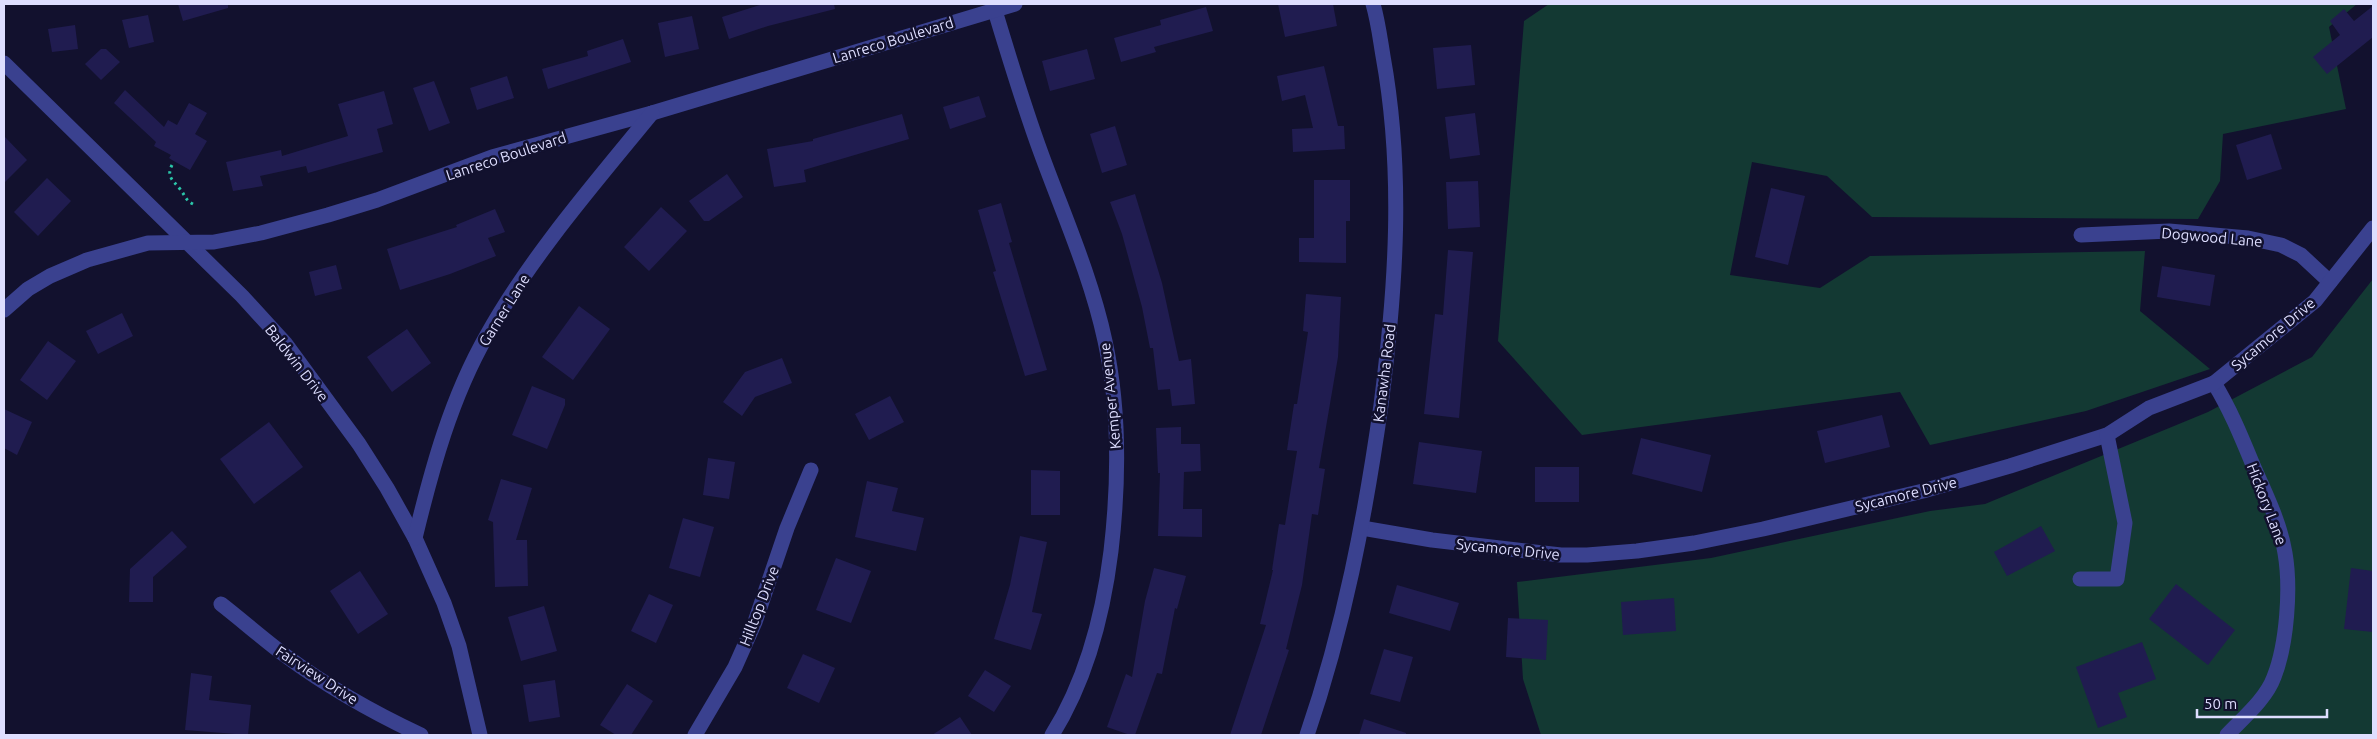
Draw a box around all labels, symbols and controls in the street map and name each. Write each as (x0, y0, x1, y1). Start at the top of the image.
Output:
street label: Lanreco Boulevard (830, 14, 956, 66)
street label: Lanreco Boulevard (444, 129, 568, 183)
street label: Dogwood Lane (2161, 224, 2263, 250)
street label: Garner Lane (475, 271, 533, 349)
street label: Sycamore Drive (2228, 294, 2318, 374)
street label: Baldwin Drive (262, 321, 332, 405)
street label: Kanawha Road (1370, 323, 1398, 423)
street label: Kemper Avenue (1096, 342, 1124, 450)
street label: Hickory Lane (2244, 461, 2290, 547)
street label: Sycamore Drive (1853, 473, 1959, 515)
street label: Sycamore Drive (1455, 535, 1561, 563)
street label: Hilltop Drive (736, 564, 782, 648)
street label: Fairview Drive (273, 642, 361, 708)
scale bar (2197, 686, 2327, 718)
text: 50 m (2204, 695, 2237, 712)

